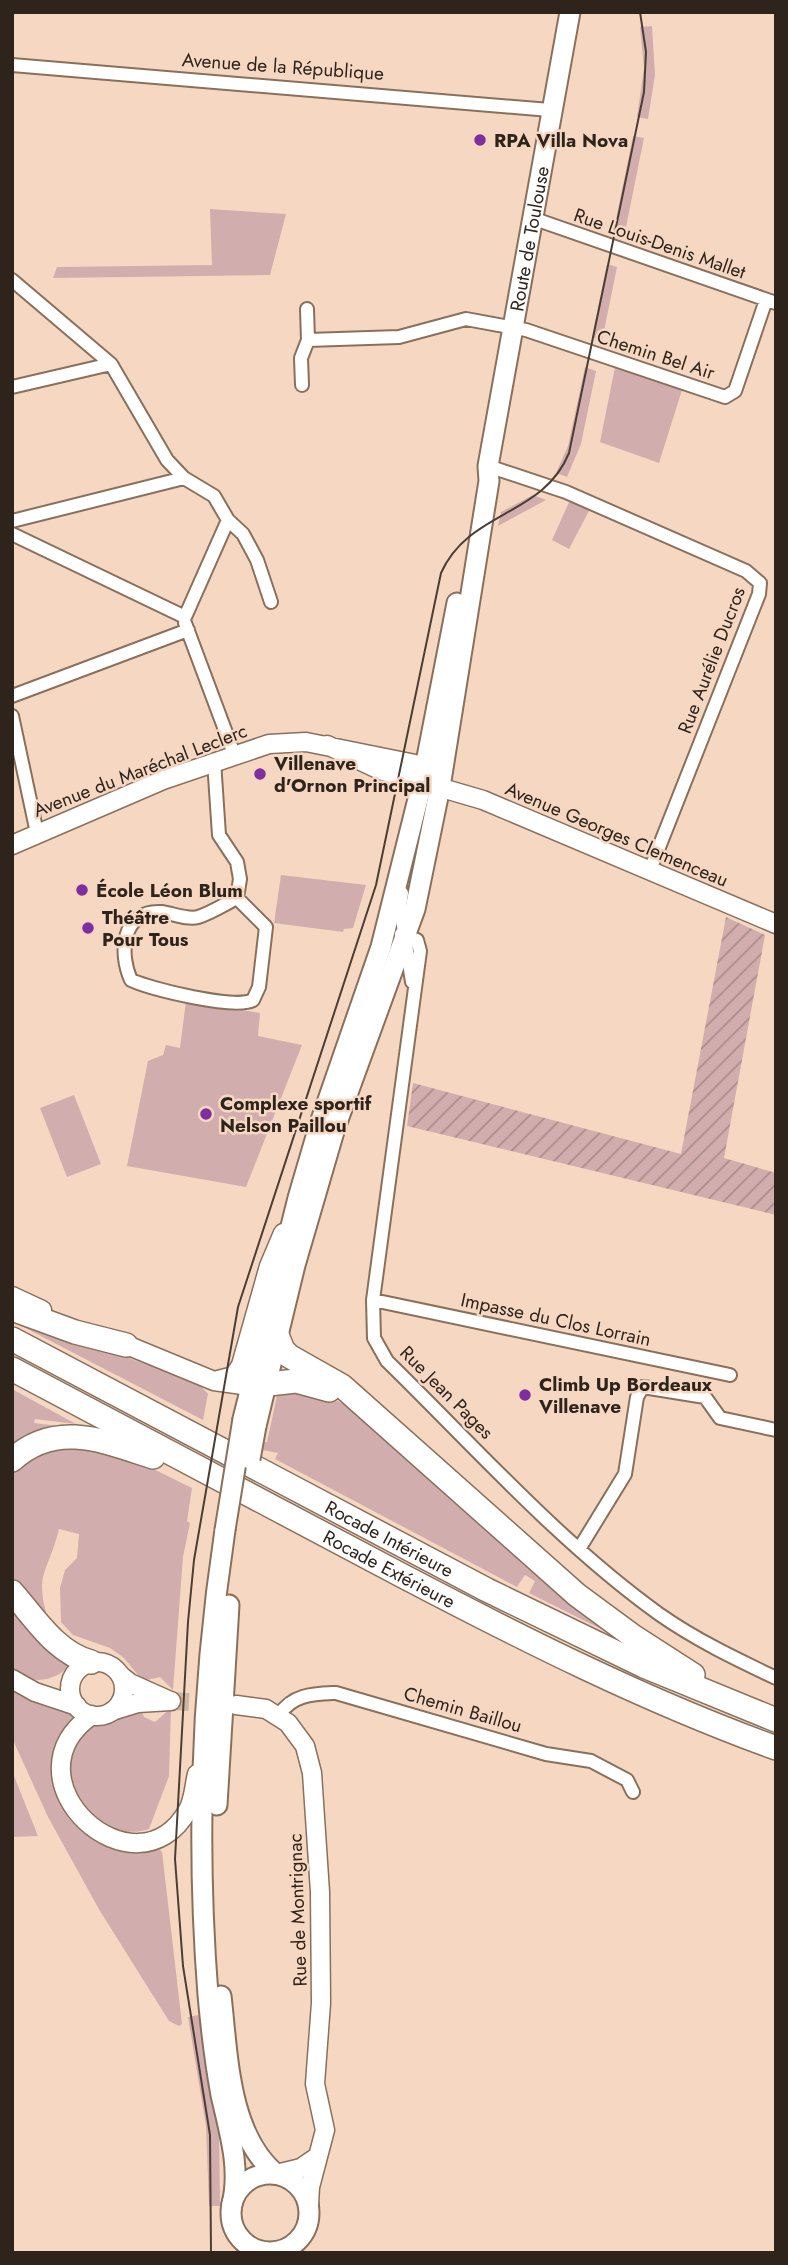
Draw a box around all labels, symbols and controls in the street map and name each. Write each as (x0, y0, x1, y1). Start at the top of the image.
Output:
street label: Avenue de la République (181, 46, 385, 87)
place label: RPA Villa Nova (494, 127, 628, 154)
marker: RPA Villa Nova (472, 132, 488, 148)
street label: Route de Toulouse (503, 164, 556, 313)
street label: Rue Louis-Denis Mallet (570, 201, 750, 286)
street label: Chemin Bel Air (593, 323, 719, 386)
street label: Rue Aurélie Ducros (671, 583, 752, 738)
street label: Avenue du Maréchal Leclerc (29, 717, 251, 824)
place label: Villenave d'Ornon Principal (273, 750, 430, 799)
marker: Villenave d'Ornon Principal (252, 766, 268, 782)
street label: Avenue Georges Clemenceau (501, 775, 732, 894)
place label: École Léon Blum (96, 877, 243, 904)
marker: École Léon Blum (74, 882, 90, 898)
place label: Théâtre Pour Tous (102, 904, 189, 953)
marker: Théâtre Pour Tous (80, 920, 96, 936)
place label: Complexe sportif Nelson Paillou (220, 1090, 373, 1139)
marker: Complexe sportif Nelson Paillou (198, 1106, 214, 1122)
street label: Impasse du Clos Lorrain (458, 1286, 654, 1353)
street label: Rue Jean Pages (394, 1339, 500, 1445)
place label: Climb Up Bordeaux Villenave (538, 1371, 713, 1420)
marker: Climb Up Bordeaux Villenave (517, 1387, 533, 1403)
street label: Rocade Intérieure (320, 1494, 459, 1584)
street label: Rocade Extérieure (318, 1523, 460, 1615)
street label: Chemin Baillou (401, 1680, 525, 1739)
street label: Rue de Montrignac (281, 1833, 314, 1987)

